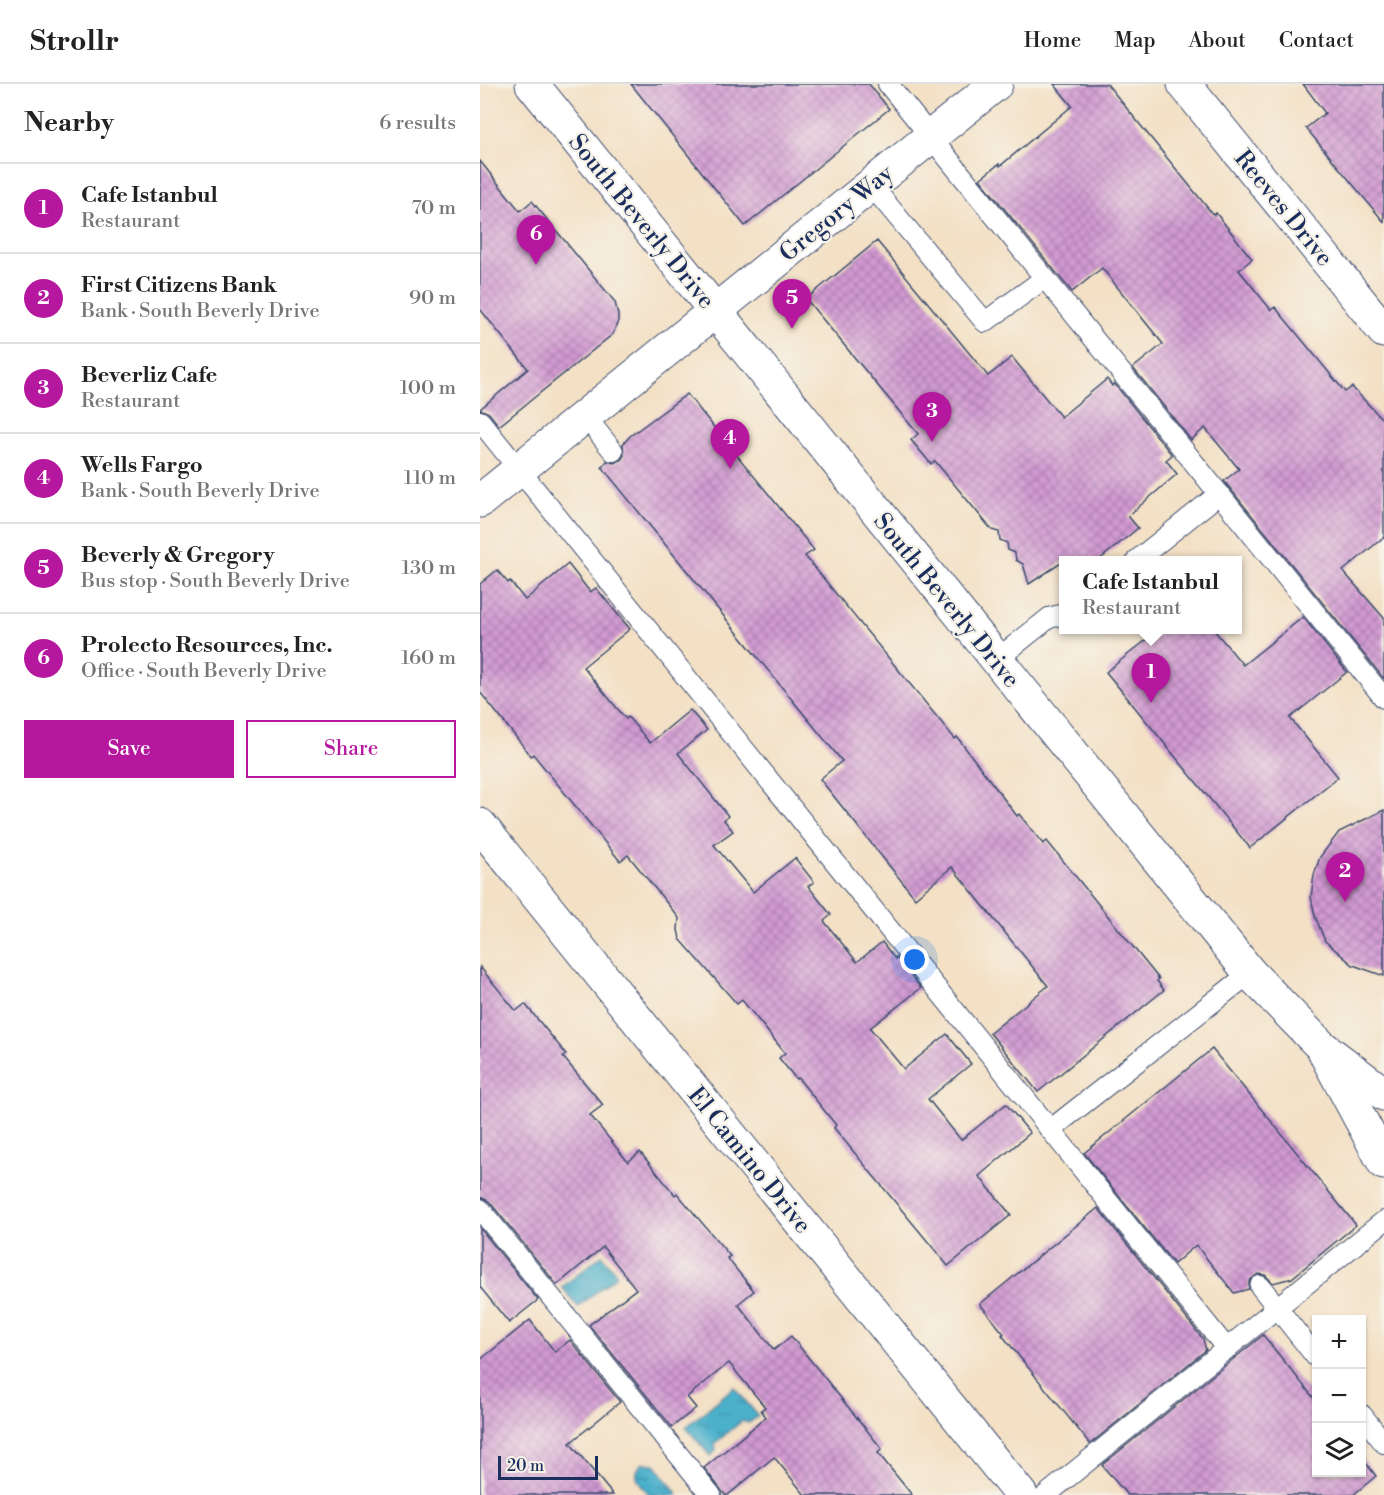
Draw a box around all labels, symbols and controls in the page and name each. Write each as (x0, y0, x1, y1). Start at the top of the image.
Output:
text: Strollr (30, 24, 119, 59)
text: Home (1024, 28, 1081, 54)
text: Map (1114, 28, 1156, 54)
text: About (1189, 28, 1246, 54)
text: Contact (1279, 28, 1354, 54)
text: Nearby (24, 107, 114, 139)
text: 6 results (379, 111, 456, 136)
street label: South Beverly Drive (561, 128, 721, 315)
street label: Reeves Drive (1227, 144, 1339, 273)
street label: Gregory Way (774, 159, 900, 269)
text: Cafe Istanbul (81, 182, 218, 209)
text: 1 (39, 196, 48, 221)
text: 70 m (412, 196, 456, 221)
text: Restaurant (81, 209, 180, 234)
pin: 6 (516, 216, 556, 265)
text: First Citizens Bank (81, 272, 277, 299)
pin: 5 (772, 280, 812, 329)
text: 2 (37, 286, 50, 311)
text: 90 m (409, 286, 456, 311)
text: Bank · South Beverly Drive (81, 299, 319, 324)
text: Beverliz Cafe (81, 362, 217, 389)
text: 3 (37, 376, 50, 401)
text: 100 m (400, 376, 456, 401)
text: Restaurant (81, 389, 180, 414)
pin: 3 (912, 392, 952, 442)
pin: 4 (710, 420, 750, 469)
text: Wells Fargo (81, 452, 203, 479)
text: 4 (37, 466, 50, 491)
text: 110 m (404, 466, 456, 491)
text: Bank · South Beverly Drive (81, 479, 319, 504)
street label: South Beverly Drive (866, 507, 1026, 694)
text: Beverly & Gregory (81, 542, 274, 569)
text: 5 (37, 556, 50, 581)
text: 130 m (401, 556, 456, 581)
popup (1059, 556, 1242, 634)
text: Bus stop · South Beverly Drive (81, 569, 350, 594)
text: Cafe Istanbul (1082, 569, 1219, 596)
text: Restaurant (1082, 596, 1181, 621)
text: Prolecto Resources, Inc. (81, 632, 333, 659)
text: 6 (37, 646, 50, 671)
text: 160 m (401, 646, 456, 671)
pin: 1 (1132, 654, 1170, 703)
text: Office · South Beverly Drive (81, 659, 327, 684)
button: Save (24, 720, 234, 778)
button: Share (246, 720, 456, 778)
pin: 2 (1326, 852, 1364, 902)
your location (900, 945, 929, 974)
street label: El Camino Drive (681, 1081, 818, 1240)
map controls (1312, 1315, 1366, 1477)
button: + (1312, 1315, 1366, 1369)
button: − (1312, 1369, 1366, 1423)
button: layers (1312, 1423, 1366, 1477)
scale bar (498, 1453, 598, 1480)
text: 20 m (507, 1456, 544, 1476)

